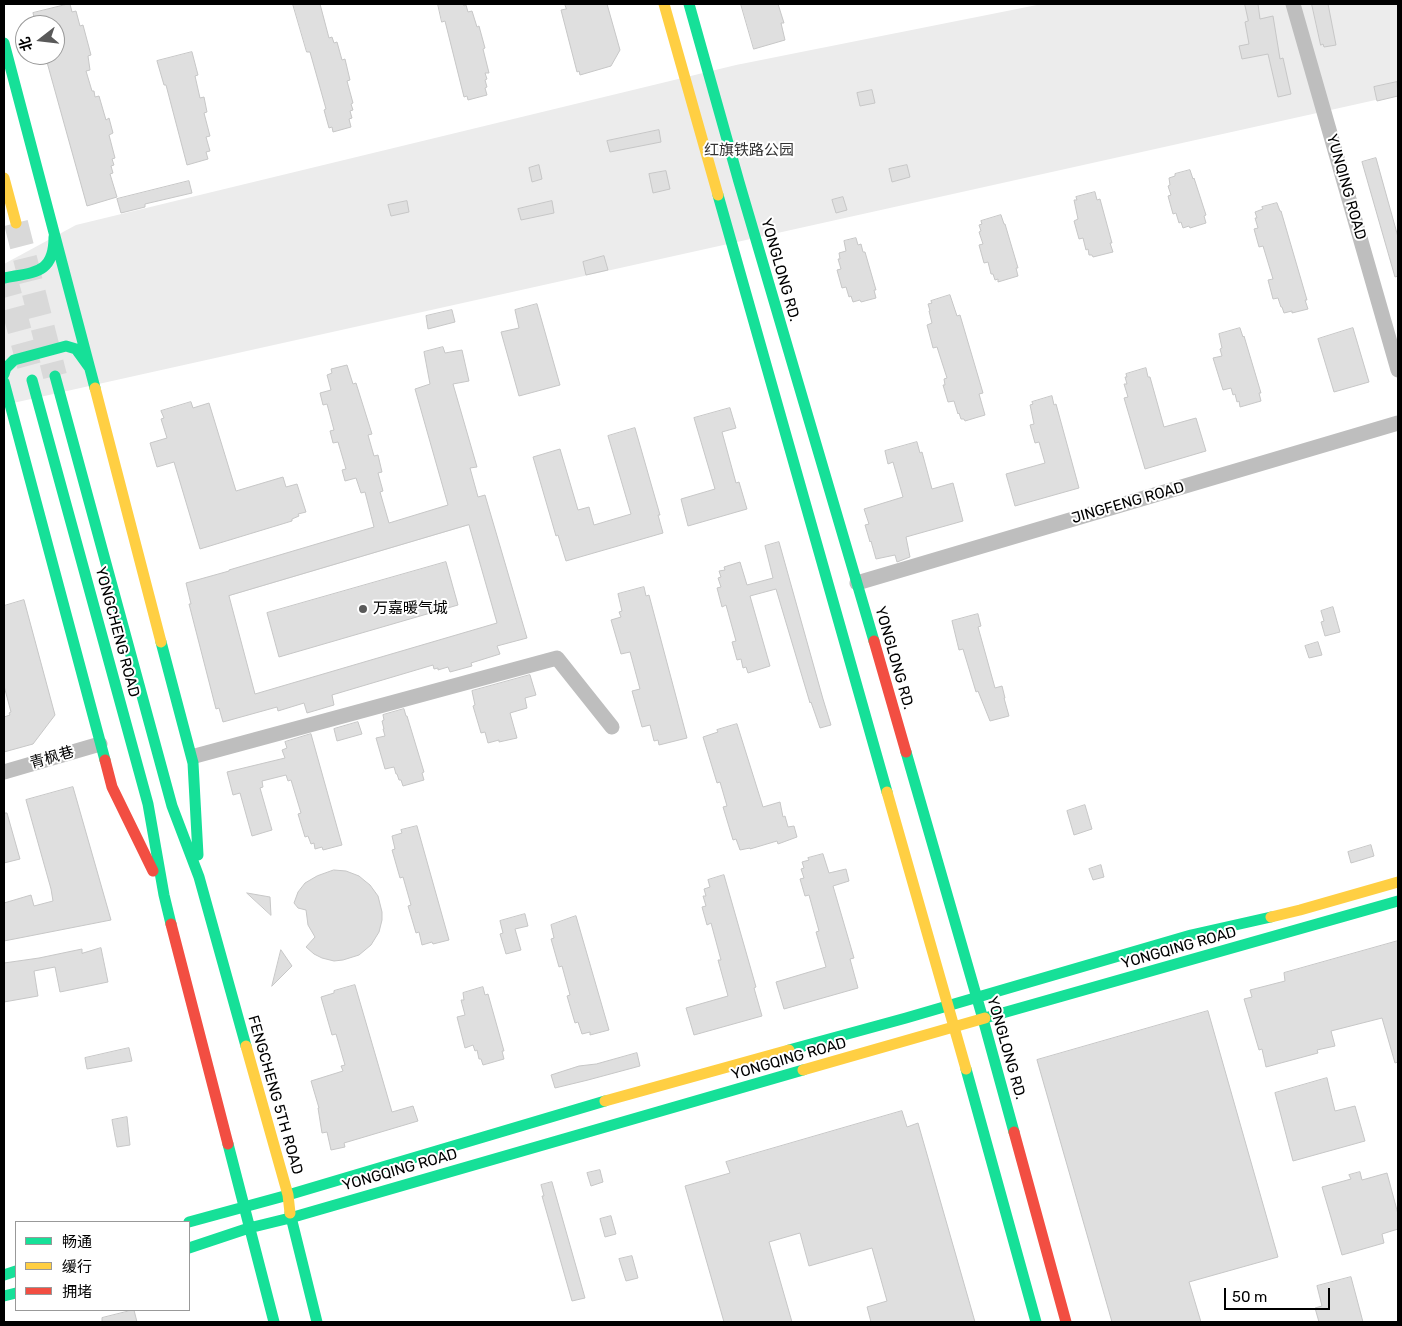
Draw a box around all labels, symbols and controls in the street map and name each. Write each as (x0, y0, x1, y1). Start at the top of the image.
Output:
north arrow (15, 15, 65, 65)
text: 北 (16, 35, 36, 53)
street label: YUNQING ROAD (1322, 132, 1370, 242)
park label: 红旗铁路公园 (704, 142, 794, 160)
street label: YONGLONG RD. (757, 216, 803, 324)
street label: JINGFENG ROAD (1069, 478, 1187, 528)
street label: YONGCHENG ROAD (91, 565, 143, 699)
place label: 万嘉暖气城 (373, 600, 448, 618)
marker: 万嘉暖气城 (357, 603, 369, 615)
street label: YONGLONG RD. (871, 604, 917, 712)
street label: 青枫巷 (28, 743, 76, 773)
street label: YONGQING ROAD (1119, 923, 1239, 973)
street label: YONGLONG RD. (983, 994, 1029, 1102)
street label: FENGCHENG 5TH ROAD (244, 1013, 306, 1177)
street label: YONGQING ROAD (729, 1034, 849, 1084)
street label: YONGQING ROAD (340, 1145, 460, 1195)
legend (15, 1221, 190, 1311)
text: 畅通 (62, 1233, 92, 1251)
text: 缓行 (62, 1258, 92, 1276)
scale bar (1227, 1278, 1333, 1310)
text: 拥堵 (62, 1283, 92, 1301)
text: 50 m (1232, 1288, 1267, 1306)

